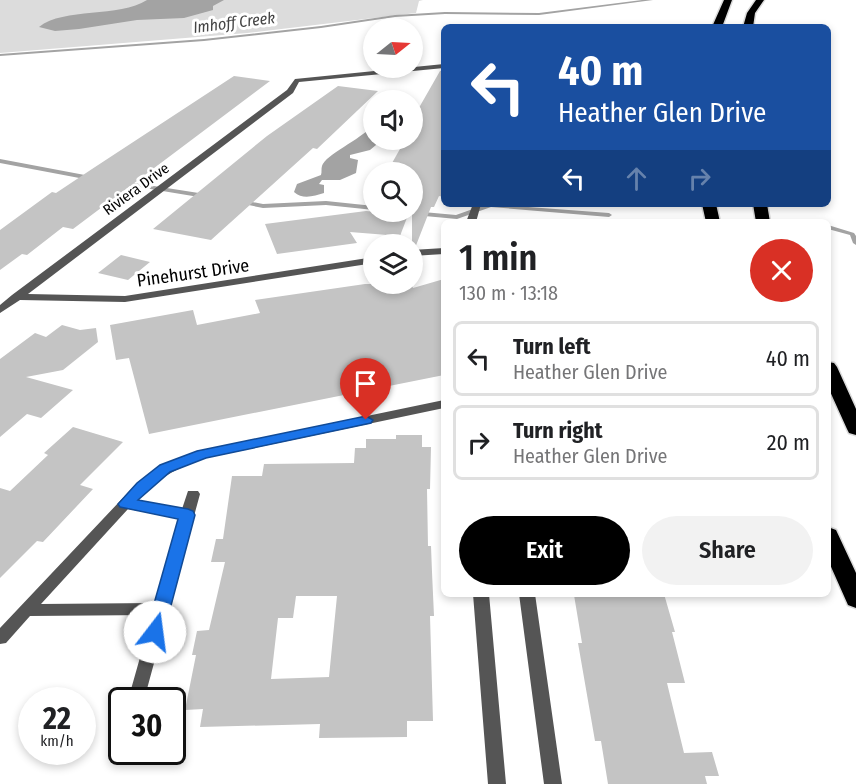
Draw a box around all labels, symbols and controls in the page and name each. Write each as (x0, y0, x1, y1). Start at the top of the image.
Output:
water label: Imhoff Creek (192, 8, 276, 37)
north arrow (363, 18, 423, 78)
map controls (363, 18, 423, 294)
text: 40 m (558, 46, 643, 96)
icon: left (459, 48, 537, 126)
button: sound (363, 90, 423, 150)
text: Heather Glen Drive (558, 97, 766, 129)
street label: Riviera Drive (99, 159, 173, 219)
button: search (363, 162, 423, 222)
icon: left (557, 162, 590, 195)
icon: ahead (620, 162, 653, 195)
icon: right (683, 162, 716, 195)
button: layers (363, 234, 423, 294)
text: 1 min (459, 236, 537, 280)
button: close (750, 239, 813, 302)
street label: Pinehurst Drive (135, 254, 251, 292)
text: 130 m · 13:18 (459, 281, 558, 305)
text: Turn left (513, 333, 591, 360)
icon: left (462, 342, 495, 375)
text: 40 m (766, 345, 810, 372)
pin (340, 358, 391, 420)
text: Heather Glen Drive (513, 360, 667, 384)
icon: arrive (349, 367, 382, 400)
text: Turn right (513, 417, 602, 444)
icon: right (462, 426, 495, 459)
text: 20 m (767, 429, 810, 456)
text: Heather Glen Drive (513, 444, 667, 468)
button: Exit (459, 516, 630, 585)
button: Share (642, 516, 813, 585)
position arrow (123, 600, 187, 664)
speed limit sign: 30 (108, 687, 186, 765)
text: 22 (43, 701, 71, 737)
text: km/h (40, 732, 74, 750)

